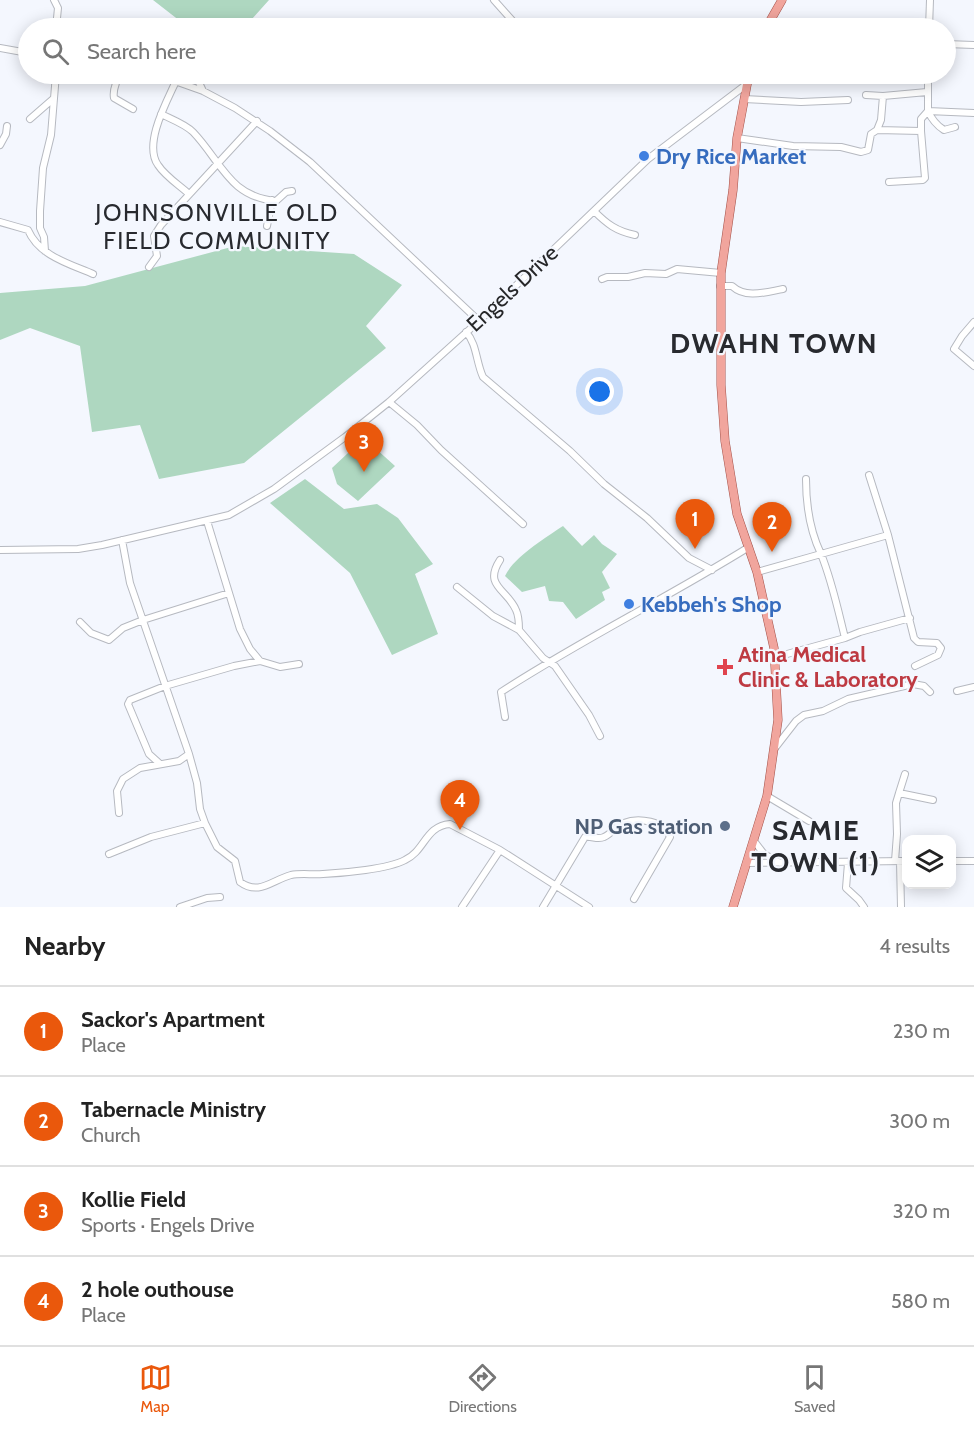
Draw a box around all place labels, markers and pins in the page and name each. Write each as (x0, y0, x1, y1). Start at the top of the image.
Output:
place label: Dry Rice Market (656, 143, 807, 170)
marker: Dry Rice Market (637, 149, 651, 163)
pin: 3 (344, 422, 384, 472)
pin: 1 (676, 500, 714, 549)
pin: 2 (752, 502, 792, 552)
place label: Kebbeh's Shop (641, 591, 781, 618)
marker: Kebbeh's Shop (622, 597, 636, 611)
place label: Atina Medical Clinic & Laboratory (738, 641, 918, 693)
marker: Atina Medical Clinic & Laboratory (716, 658, 734, 676)
pin: 4 (440, 780, 480, 830)
place label: NP Gas station (574, 813, 713, 840)
marker: NP Gas station (718, 819, 732, 833)

